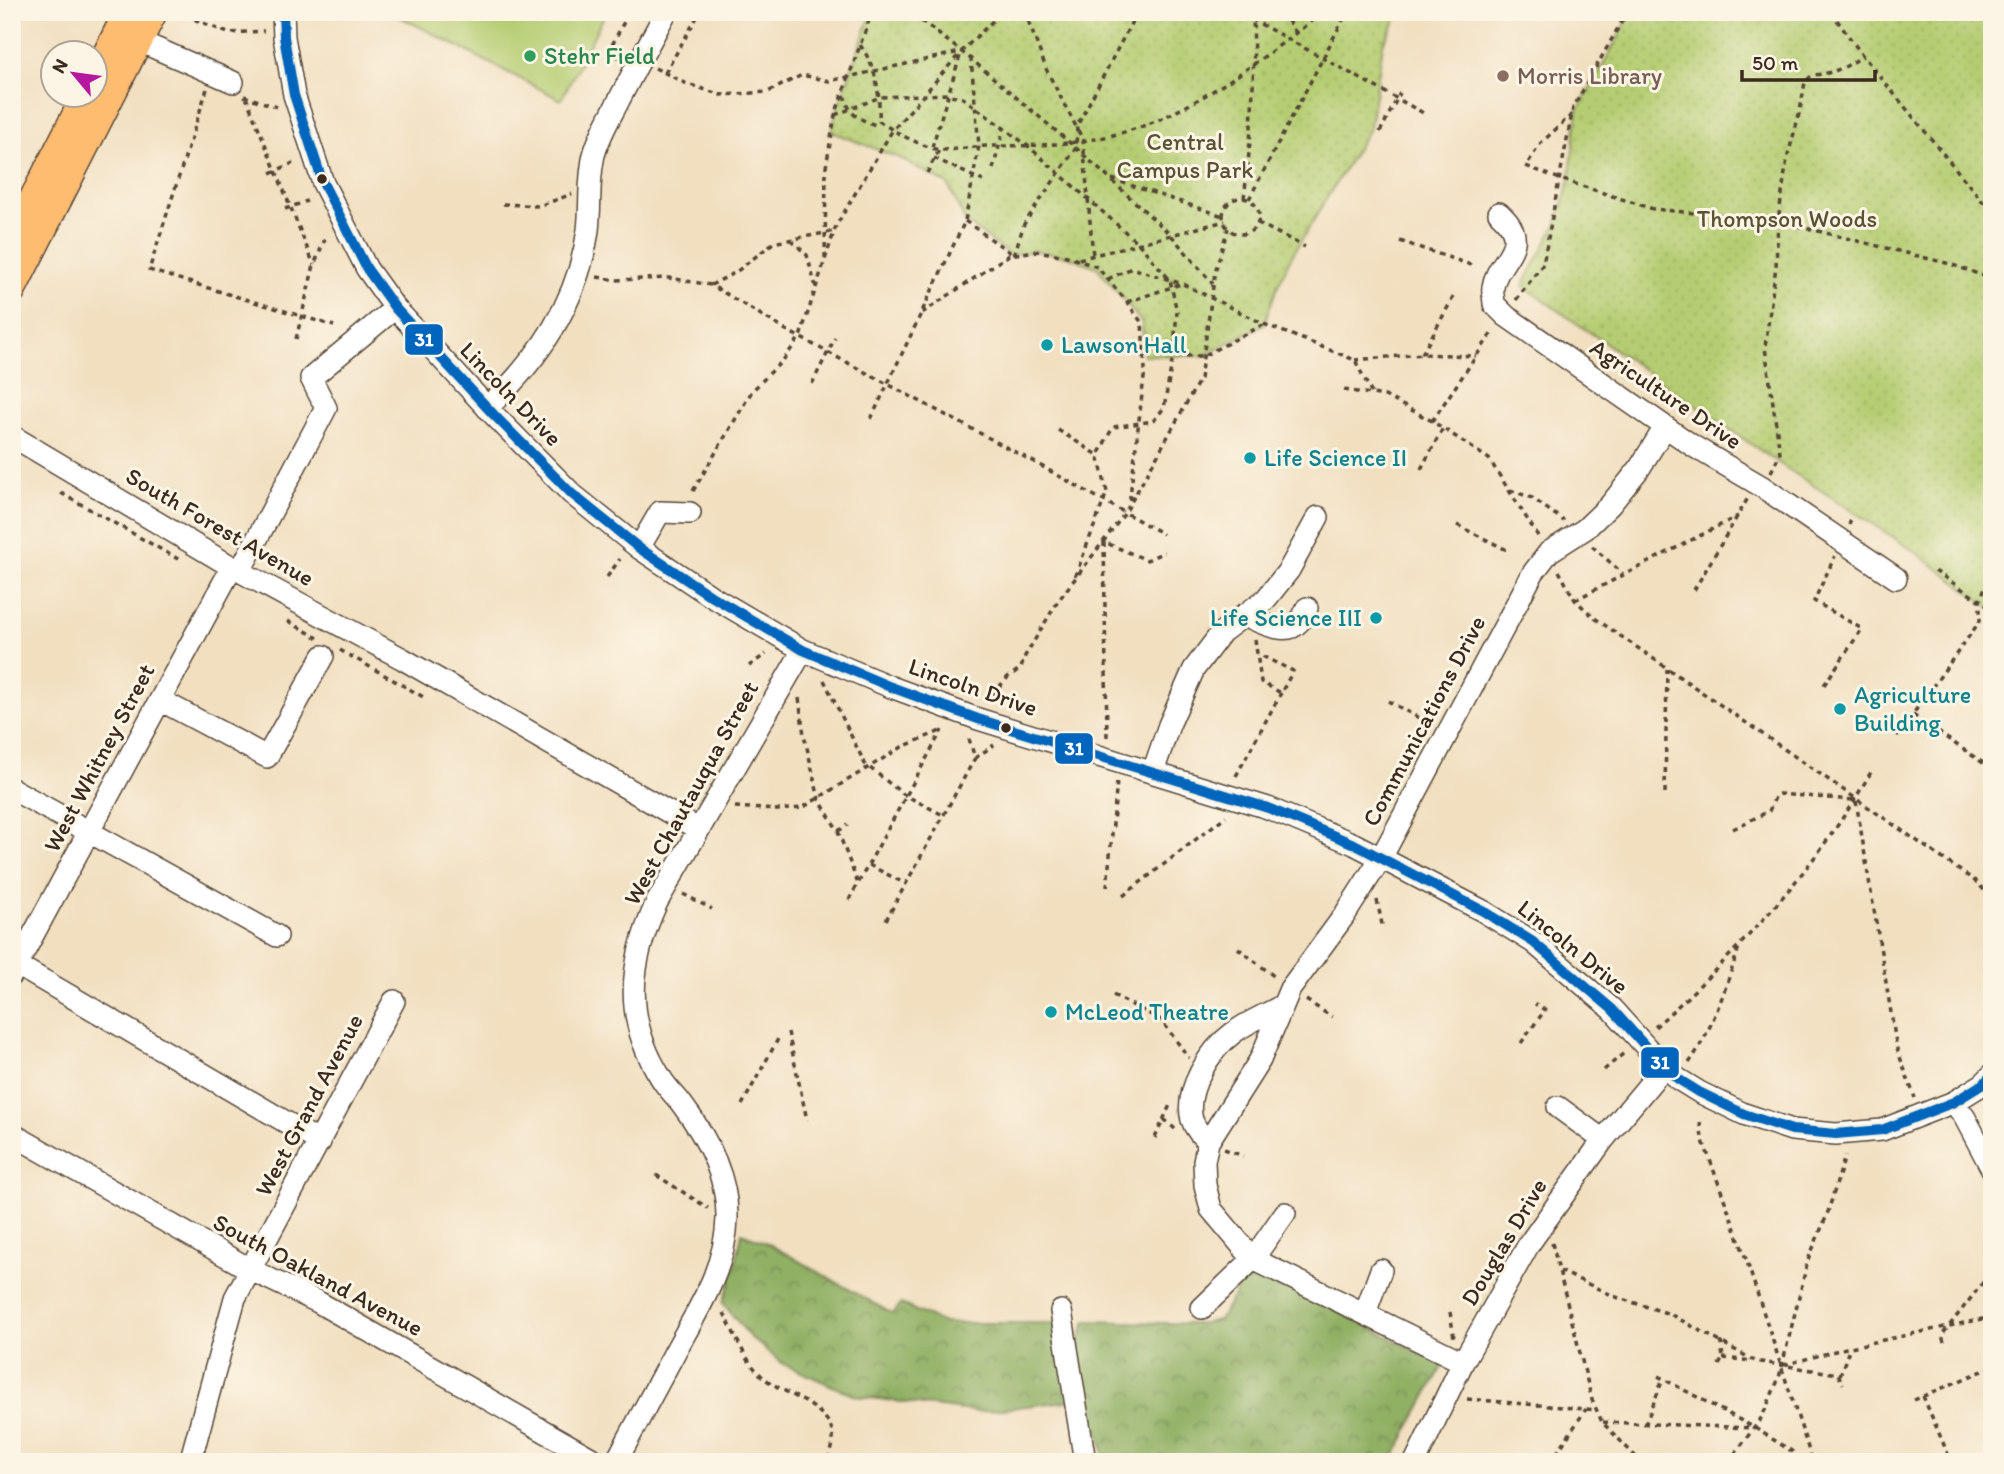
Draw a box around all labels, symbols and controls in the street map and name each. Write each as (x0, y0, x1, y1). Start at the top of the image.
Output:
north arrow (38, 38, 108, 108)
scale bar (1742, 38, 1874, 82)
place label: Stehr Field (544, 41, 655, 70)
marker: Stehr Field (522, 48, 538, 64)
text: 50 m (1752, 50, 1799, 75)
text: N (46, 55, 73, 77)
place label: Morris Library (1517, 61, 1662, 90)
marker: Morris Library (1495, 68, 1511, 84)
park label: Central Campus Park (1116, 127, 1254, 184)
unlabelled marker (315, 172, 329, 186)
park label: Thompson Woods (1697, 204, 1877, 233)
line badge: 31 (404, 323, 444, 356)
text: 31 (414, 328, 434, 351)
place label: Lawson Hall (1061, 330, 1187, 359)
street label: Agriculture Drive (1585, 332, 1748, 455)
street label: Lincoln Drive (454, 335, 568, 452)
marker: Lawson Hall (1039, 337, 1055, 353)
place label: Life Science II (1264, 443, 1407, 472)
marker: Life Science II (1242, 450, 1258, 466)
street label: South Forest Avenue (121, 461, 319, 592)
place label: Life Science III (1210, 603, 1362, 632)
street label: Communications Drive (1356, 610, 1491, 831)
marker: Life Science III (1368, 610, 1384, 626)
street label: Lincoln Drive (905, 651, 1041, 722)
street label: West Whitney Street (37, 659, 160, 857)
street label: West Chautauqua Street (617, 676, 764, 910)
place label: Agriculture Building (1854, 680, 1971, 737)
marker: Agriculture Building (1832, 701, 1848, 717)
unlabelled marker (999, 721, 1013, 735)
line badge: 31 (1054, 732, 1094, 765)
text: 31 (1064, 737, 1084, 760)
street label: Lincoln Drive (1512, 893, 1635, 1000)
place label: McLeod Theatre (1065, 997, 1229, 1026)
marker: McLeod Theatre (1043, 1004, 1059, 1020)
street label: West Grand Avenue (248, 1009, 369, 1201)
line badge: 31 (1640, 1046, 1680, 1079)
text: 31 (1650, 1051, 1670, 1074)
street label: Douglas Drive (1454, 1173, 1553, 1311)
street label: South Oakland Avenue (208, 1207, 428, 1342)

